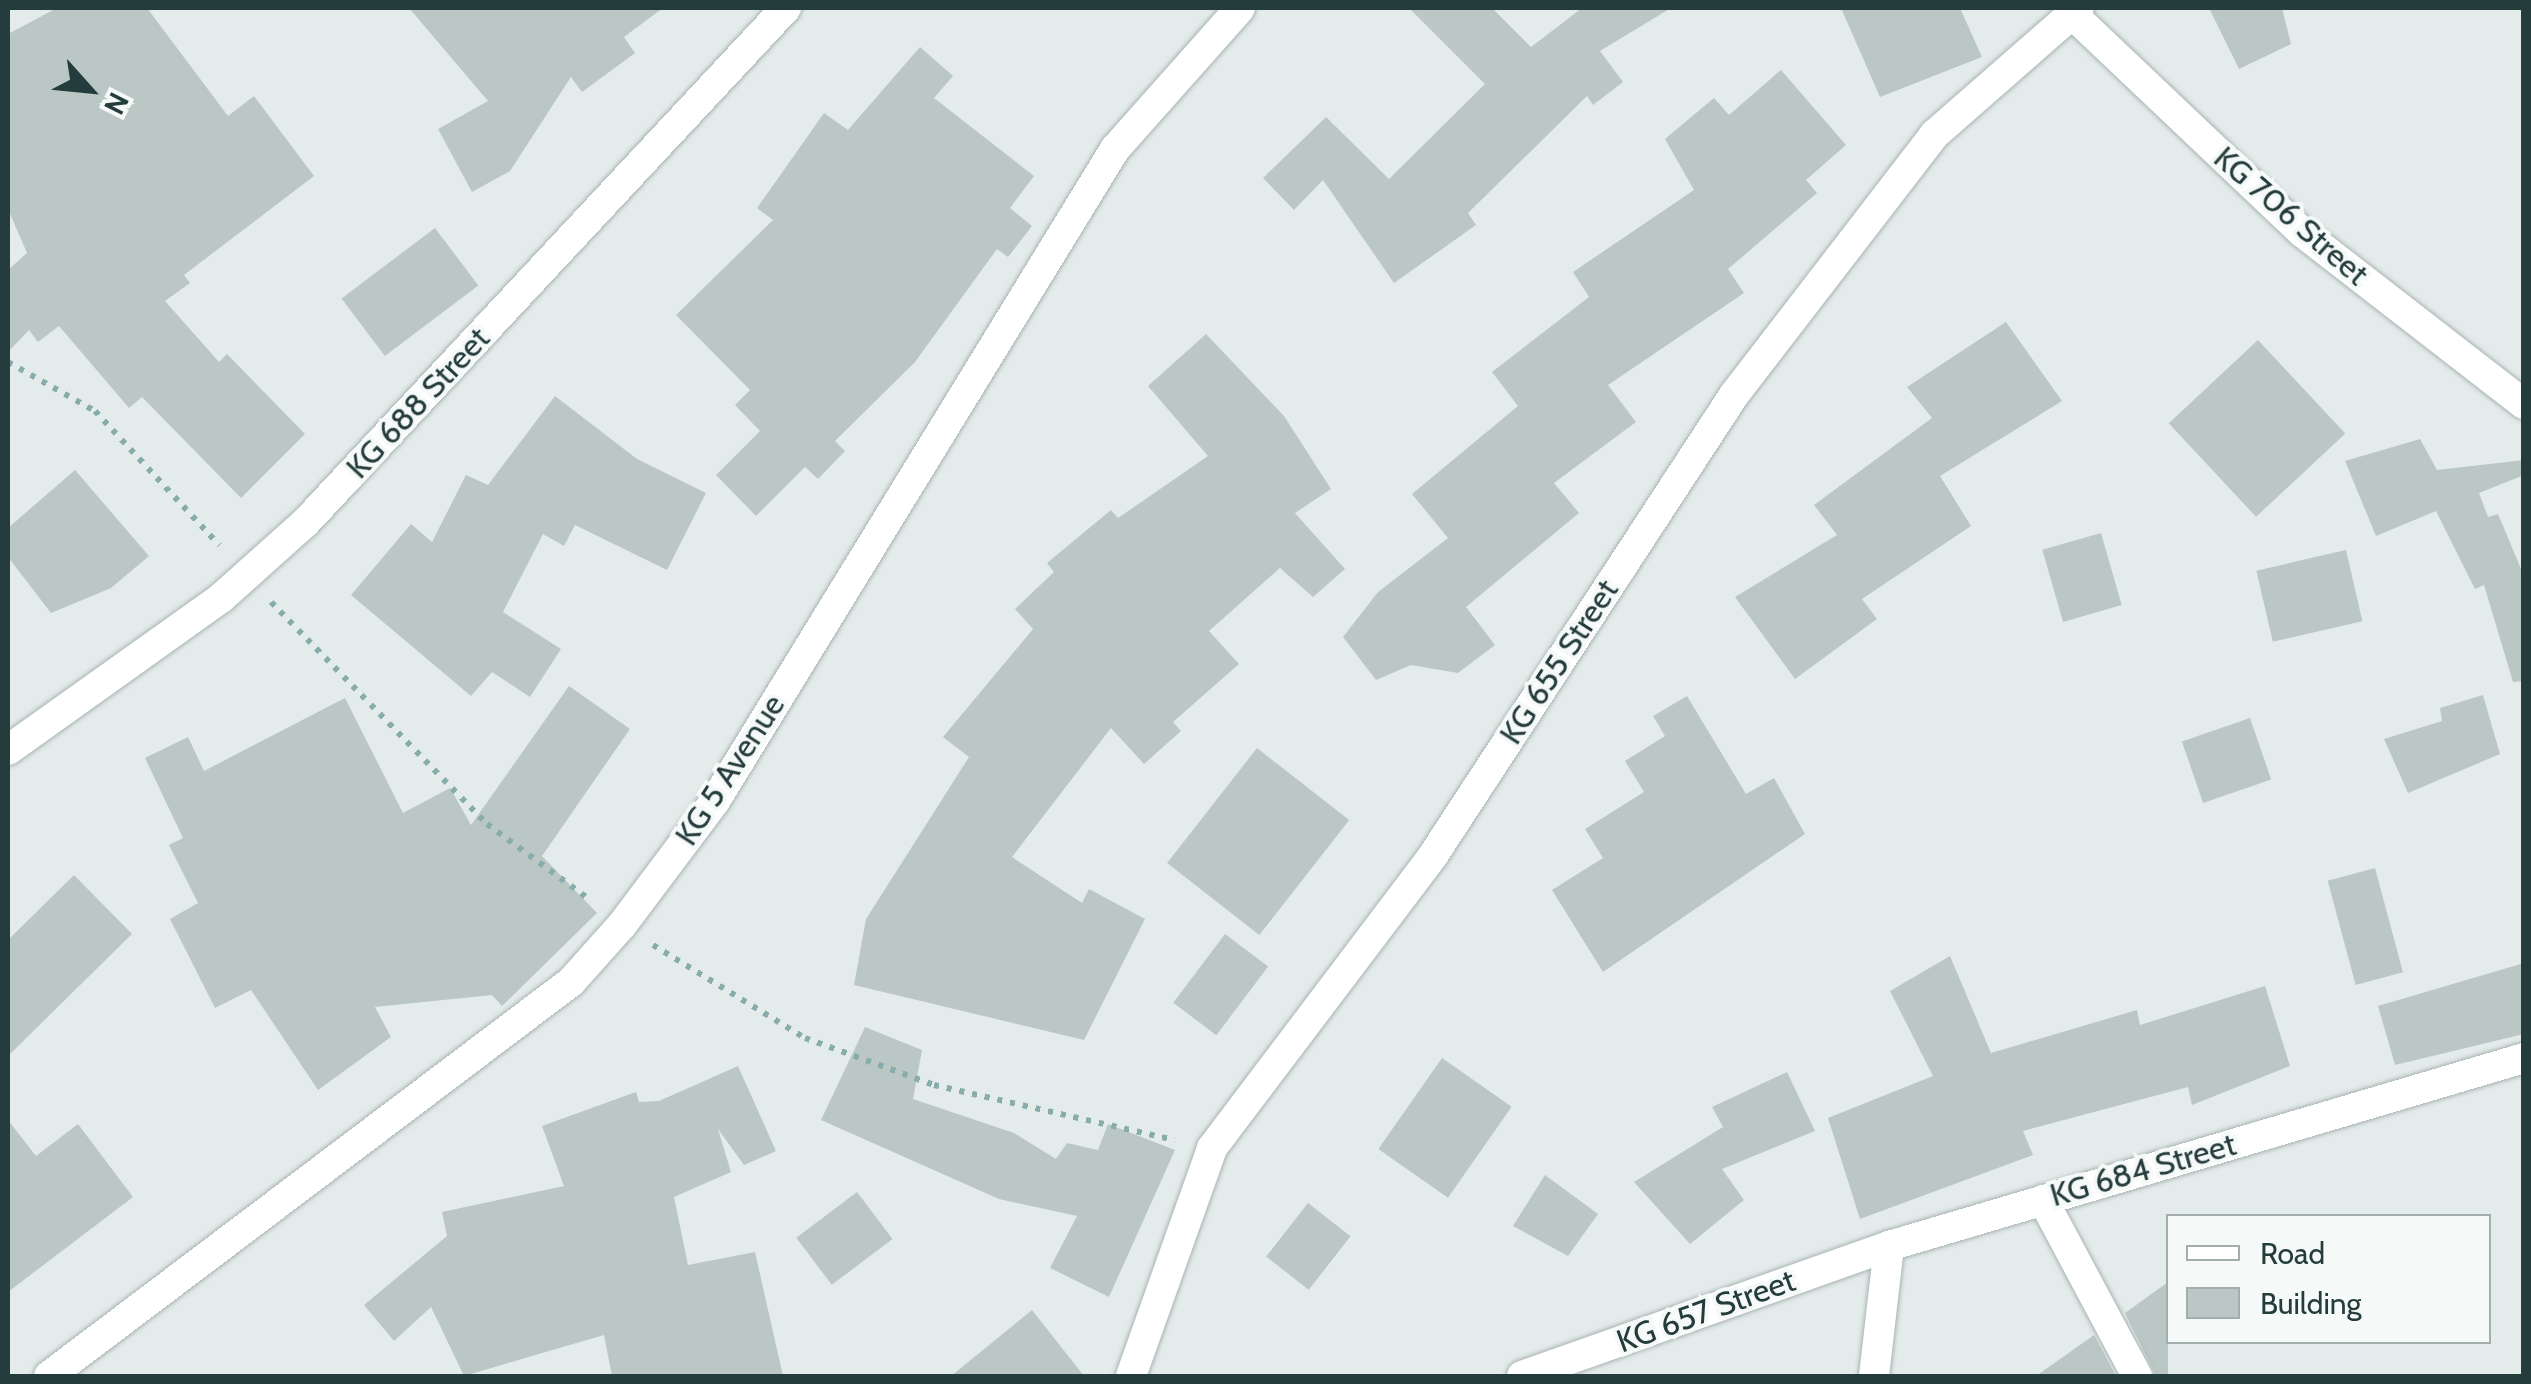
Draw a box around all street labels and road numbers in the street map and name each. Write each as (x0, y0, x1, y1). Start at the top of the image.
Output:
street label: KG 706 Street (2206, 139, 2376, 293)
street label: KG 688 Street (338, 320, 498, 486)
street label: KG 655 Street (1492, 573, 1626, 751)
street label: KG 5 Avenue (667, 687, 793, 853)
street label: KG 684 Street (2046, 1125, 2240, 1215)
street label: KG 657 Street (1612, 1261, 1800, 1361)

